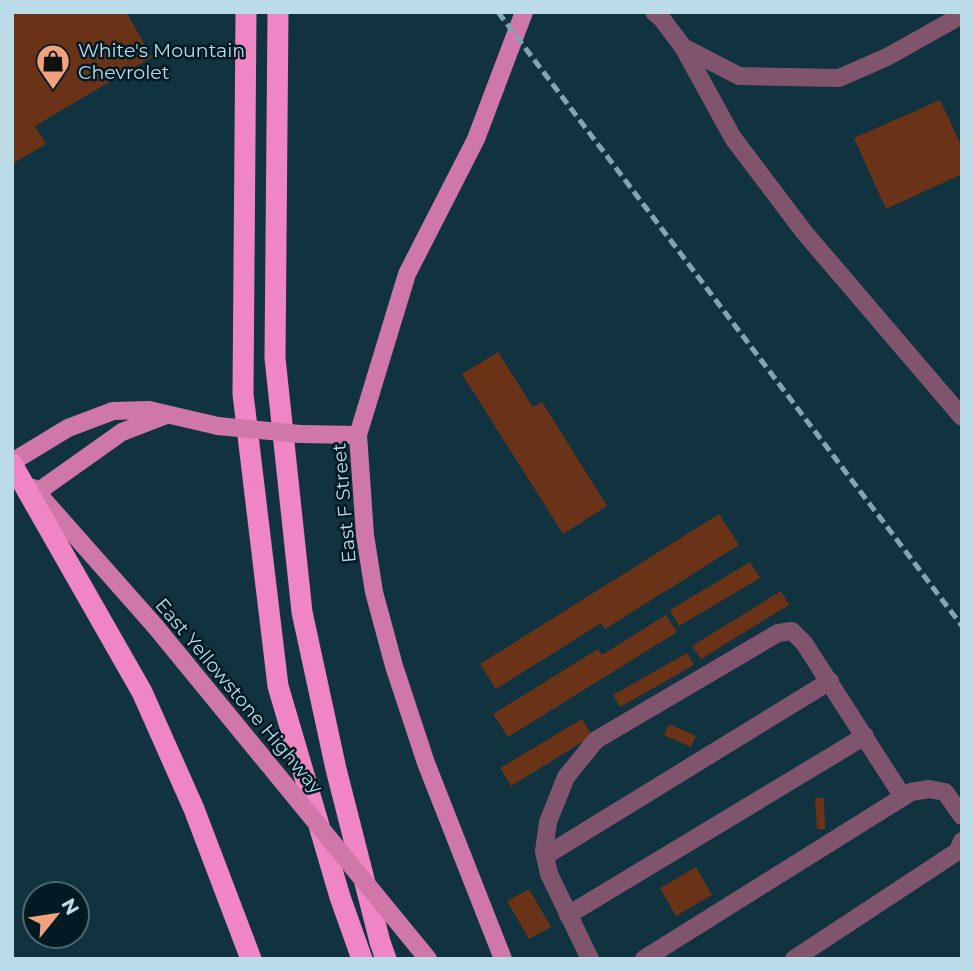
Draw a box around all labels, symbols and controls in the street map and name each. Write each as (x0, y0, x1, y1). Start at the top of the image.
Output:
place label: White's Mountain Chevrolet (78, 39, 245, 84)
shop icon: White's Mountain Chevrolet (34, 42, 72, 91)
street label: East F Street (327, 442, 361, 564)
street label: East Yellowstone Highway (150, 594, 328, 799)
north arrow (21, 880, 91, 950)
text: N (56, 894, 84, 919)

